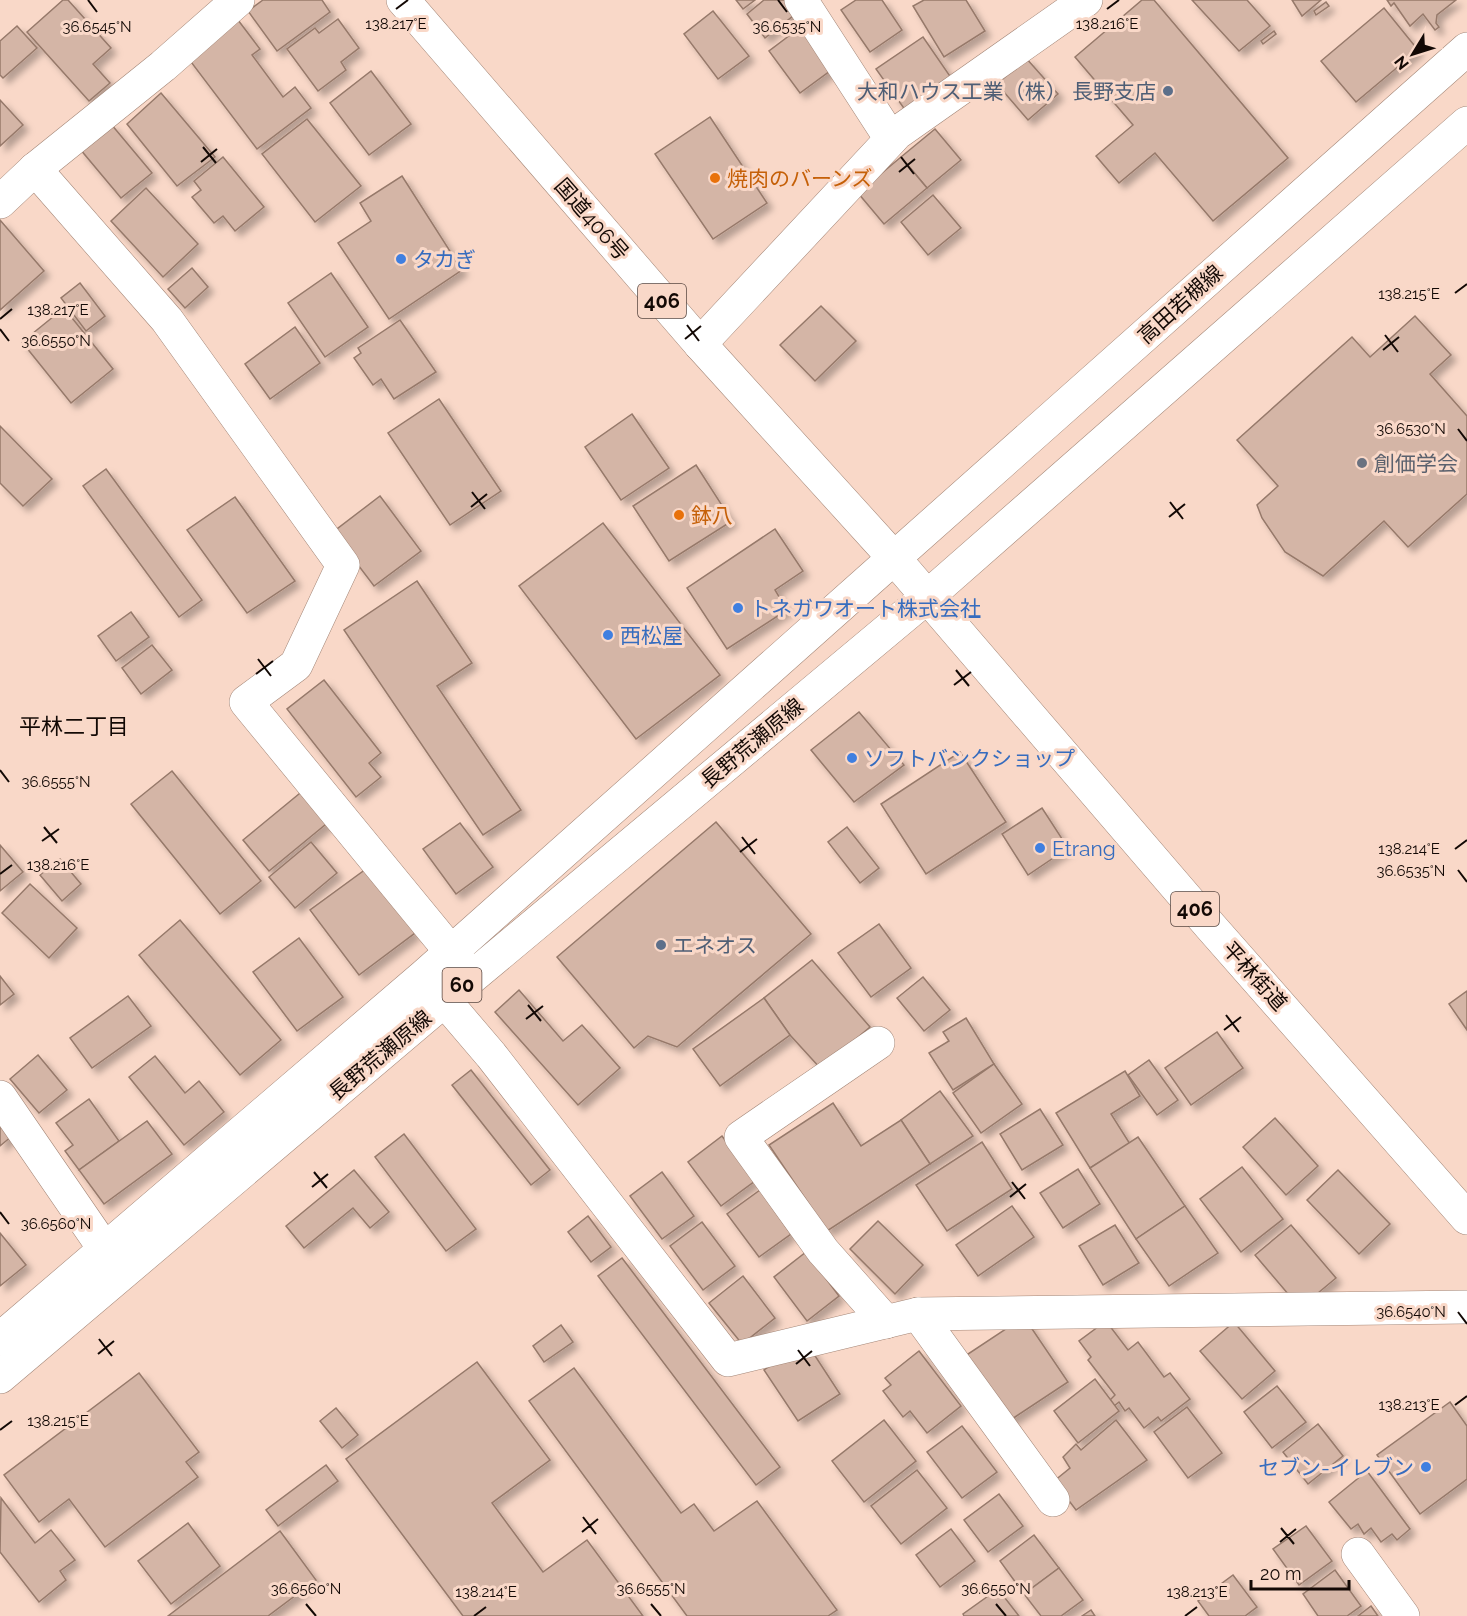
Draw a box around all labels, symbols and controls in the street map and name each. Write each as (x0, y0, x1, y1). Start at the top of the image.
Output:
text: 138.217°E (365, 15, 427, 33)
text: 138.216°E (1076, 15, 1138, 33)
text: 36.6545°N (62, 18, 132, 36)
text: 36.6535°N (753, 18, 821, 36)
north arrow (1383, 24, 1443, 84)
text: N (1390, 52, 1413, 74)
place label: 大和ハウス工業（株） 長野支店 (857, 79, 1156, 104)
marker: 大和ハウス工業（株） 長野支店 (1161, 84, 1175, 98)
place label: 焼肉のバーンズ (727, 166, 873, 191)
marker: 焼肉のバーンズ (708, 171, 722, 185)
street label: 国道406号 (550, 173, 634, 265)
place label: タカぎ (413, 247, 476, 272)
marker: タカぎ (394, 252, 408, 266)
street label: 高田若槻線 (1133, 260, 1227, 348)
road number: 406 (638, 284, 686, 318)
text: 138.215°E (1378, 285, 1440, 303)
text: 138.217°E (27, 301, 89, 319)
text: 36.6550°N (21, 332, 91, 350)
text: 36.6530°N (1376, 420, 1446, 438)
place label: 創価学会 (1374, 451, 1458, 476)
marker: 創価学会 (1355, 456, 1369, 470)
place label: 鉢八 (691, 503, 733, 528)
marker: 鉢八 (672, 508, 686, 522)
place label: トネガワオート株式会社 (750, 596, 981, 621)
marker: トネガワオート株式会社 (731, 601, 745, 615)
place label: 西松屋 (620, 623, 683, 648)
marker: 西松屋 (601, 628, 615, 642)
street label: 長野荒瀬原線 (696, 693, 808, 793)
district label: 平林二丁目 (19, 713, 129, 739)
place label: ソフトバンクショップ (864, 746, 1075, 771)
marker: ソフトバンクショップ (845, 751, 859, 765)
text: 36.6555°N (21, 773, 91, 791)
place label: Etrang (1052, 836, 1116, 861)
text: 138.214°E (1378, 840, 1440, 858)
marker: Etrang (1033, 841, 1047, 855)
text: 138.216°E (27, 856, 89, 874)
text: 36.6535°N (1377, 862, 1445, 880)
road number: 406 (1171, 892, 1219, 926)
place label: エネオス (673, 933, 757, 958)
street label: 平林街道 (1218, 936, 1292, 1016)
marker: エネオス (654, 938, 668, 952)
road number: 60 (442, 968, 482, 1002)
street label: 長野荒瀬原線 (324, 1005, 436, 1105)
text: 36.6560°N (21, 1215, 91, 1233)
text: 36.6540°N (1376, 1303, 1446, 1321)
text: 138.213°E (1378, 1396, 1440, 1414)
text: 138.215°E (27, 1412, 89, 1430)
place label: セブン-イレブン (1258, 1455, 1414, 1480)
marker: セブン-イレブン (1419, 1460, 1433, 1474)
scale bar (1251, 1553, 1348, 1591)
text: 20 m (1260, 1563, 1302, 1584)
text: 36.6560°N (271, 1580, 341, 1598)
text: 36.6555°N (616, 1580, 686, 1598)
text: 36.6550°N (961, 1580, 1031, 1598)
text: 138.214°E (455, 1583, 517, 1601)
text: 138.213°E (1166, 1583, 1228, 1601)

